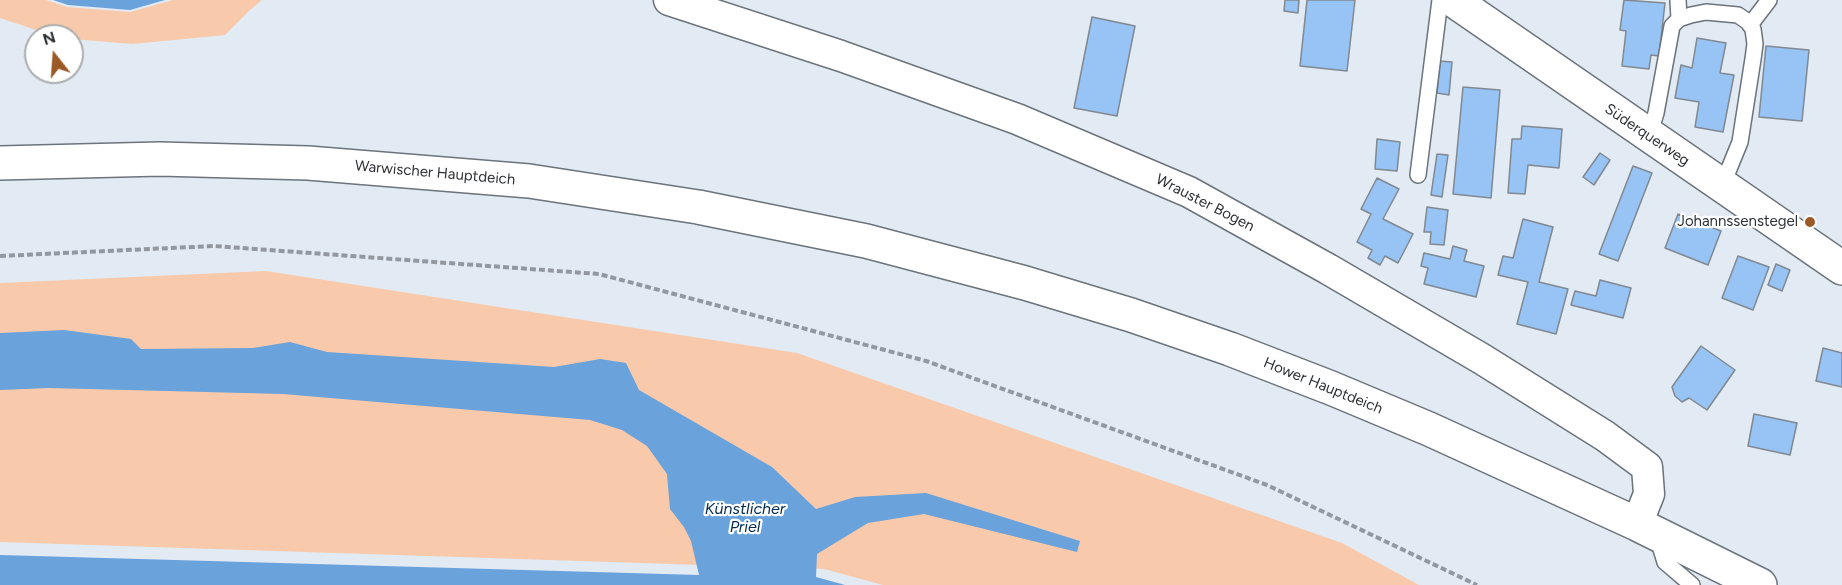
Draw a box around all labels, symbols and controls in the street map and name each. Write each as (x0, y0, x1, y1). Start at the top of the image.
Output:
north arrow (24, 24, 84, 84)
text: N (40, 27, 58, 49)
street label: Süderquerweg (1601, 100, 1693, 170)
street label: Warwischer Hauptdeich (354, 157, 516, 189)
street label: Wrauster Bogen (1153, 170, 1257, 236)
place label: Johannssenstegel (1677, 213, 1798, 231)
marker: Johannssenstegel (1803, 215, 1817, 229)
street label: Hower Hauptdeich (1261, 354, 1385, 418)
water label: Künstlicher Priel (705, 499, 785, 537)

